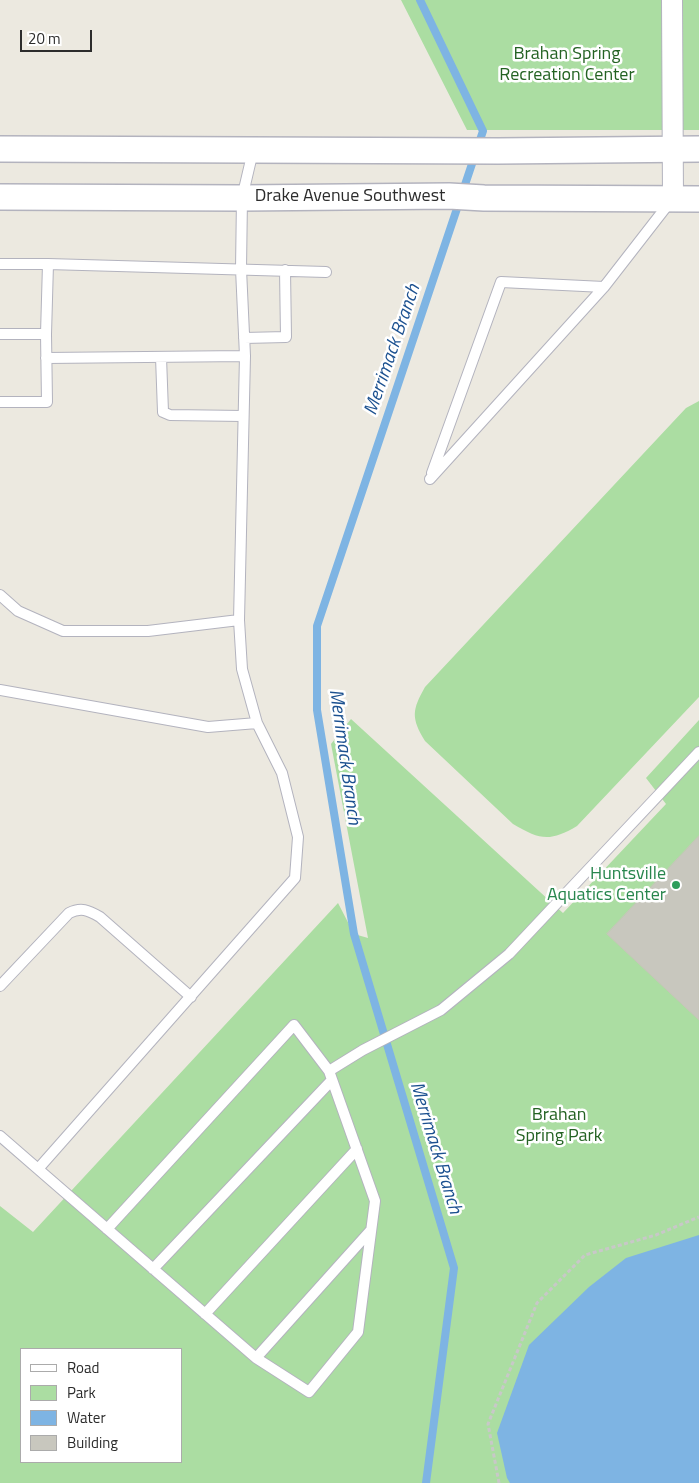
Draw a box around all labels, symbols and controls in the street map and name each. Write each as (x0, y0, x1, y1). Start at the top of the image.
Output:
scale bar (22, 20, 95, 52)
text: 20 m (28, 27, 61, 50)
park label: Brahan Spring Recreation Center (499, 44, 635, 86)
street label: Drake Avenue Southwest (255, 186, 445, 208)
water label: Merrimack Branch (360, 282, 426, 418)
water label: Merrimack Branch (323, 688, 365, 826)
place label: Huntsville Aquatics Center (547, 864, 666, 906)
marker: Huntsville Aquatics Center (670, 879, 682, 891)
water label: Merrimack Branch (404, 1079, 466, 1217)
park label: Brahan Spring Park (516, 1105, 602, 1148)
legend (20, 1348, 182, 1463)
text: Road (67, 1356, 99, 1379)
text: Park (67, 1381, 96, 1404)
text: Water (67, 1406, 106, 1429)
text: Building (67, 1431, 118, 1454)

